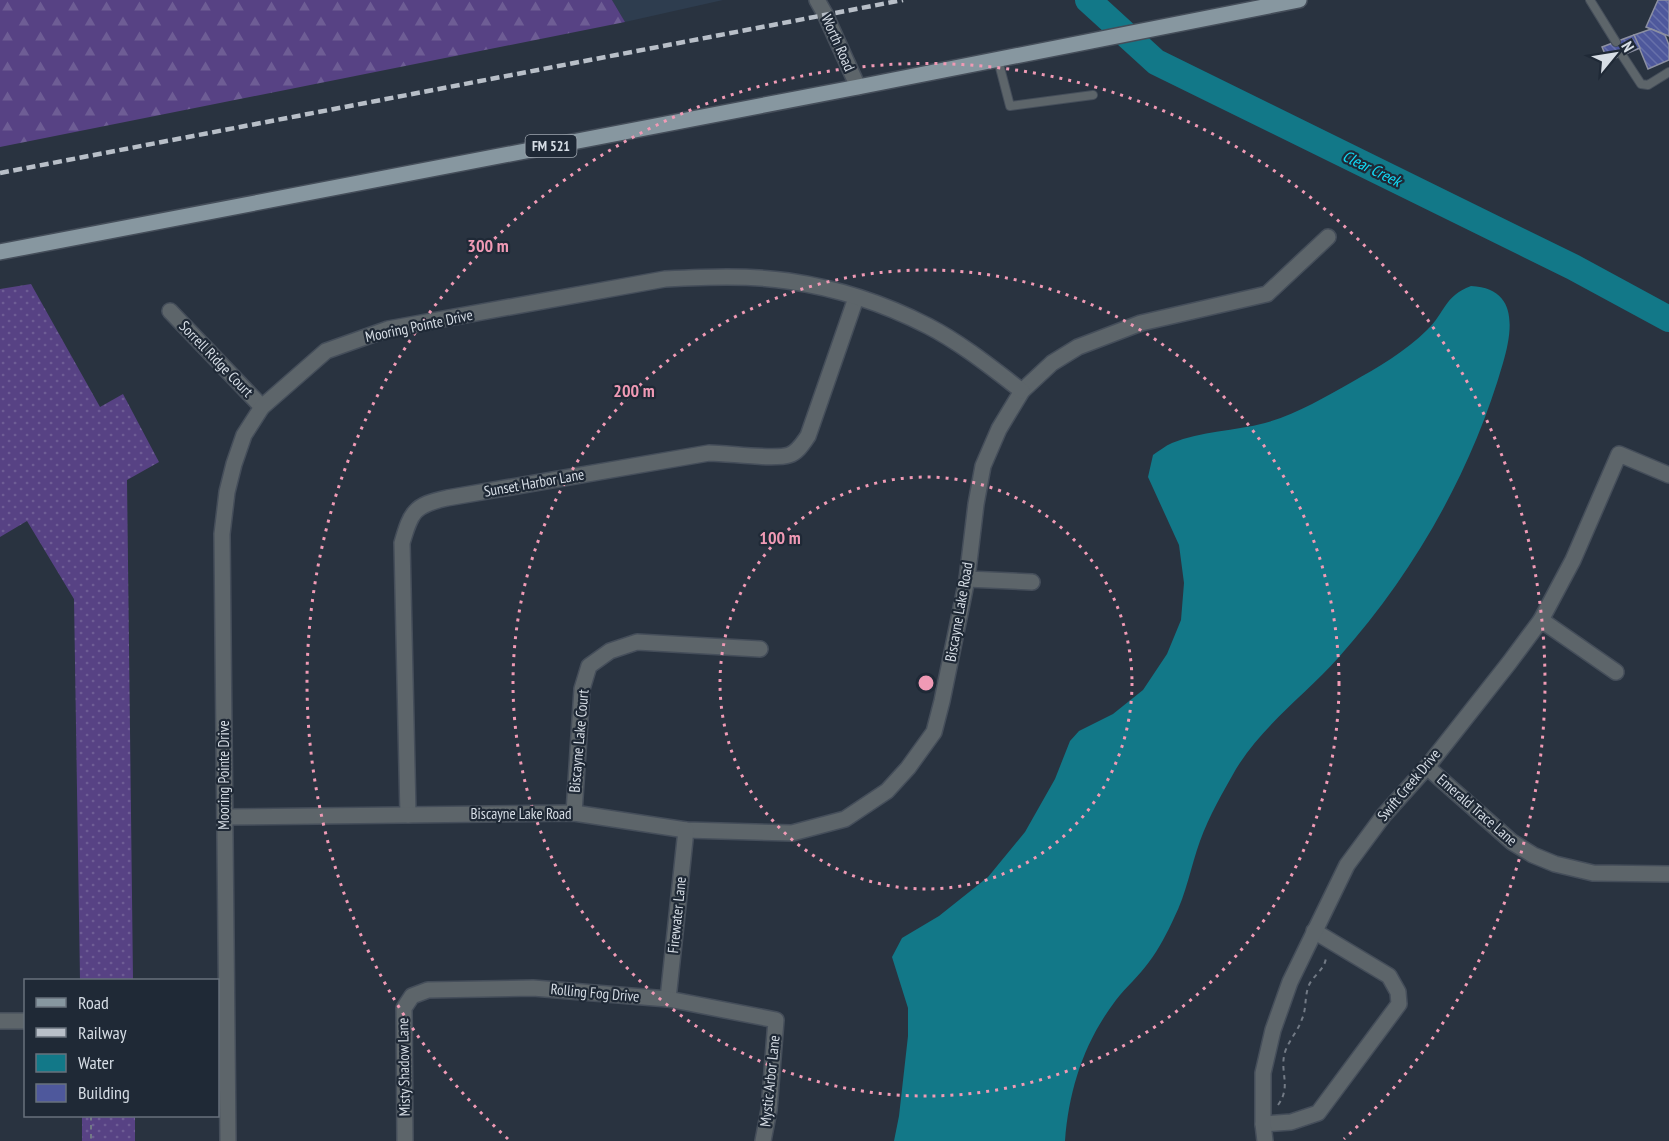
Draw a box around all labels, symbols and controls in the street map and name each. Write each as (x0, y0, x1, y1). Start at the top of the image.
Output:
street label: Worth Road (818, 12, 859, 74)
north arrow (1585, 24, 1645, 84)
text: N (1617, 38, 1639, 55)
road number: FM 521 (526, 135, 576, 157)
water label: Clear Creek (1339, 145, 1406, 192)
text: 300 m (467, 234, 509, 257)
street label: Mooring Pointe Drive (363, 305, 474, 346)
street label: Sorrell Ridge Court (175, 317, 257, 401)
text: 200 m (613, 379, 655, 402)
street label: Sunset Harbor Lane (482, 464, 585, 501)
text: 100 m (759, 526, 801, 549)
street label: Biscayne Lake Road (940, 561, 977, 663)
centre of rings (916, 673, 936, 693)
street label: Biscayne Lake Court (565, 689, 592, 793)
street label: Mooring Pointe Drive (214, 720, 233, 830)
street label: Swift Creek Drive (1373, 745, 1444, 825)
street label: Emerald Trace Lane (1433, 770, 1521, 850)
street label: Biscayne Lake Road (471, 804, 571, 823)
street label: Firewater Lane (663, 876, 690, 954)
legend (24, 979, 219, 1117)
street label: Rolling Fog Drive (550, 979, 640, 1006)
text: Road (78, 991, 109, 1014)
street label: Misty Shadow Lane (393, 1017, 414, 1117)
text: Railway (78, 1021, 127, 1044)
street label: Mystic Arbor Lane (755, 1034, 784, 1128)
text: Water (78, 1051, 114, 1074)
text: Building (78, 1081, 130, 1104)

